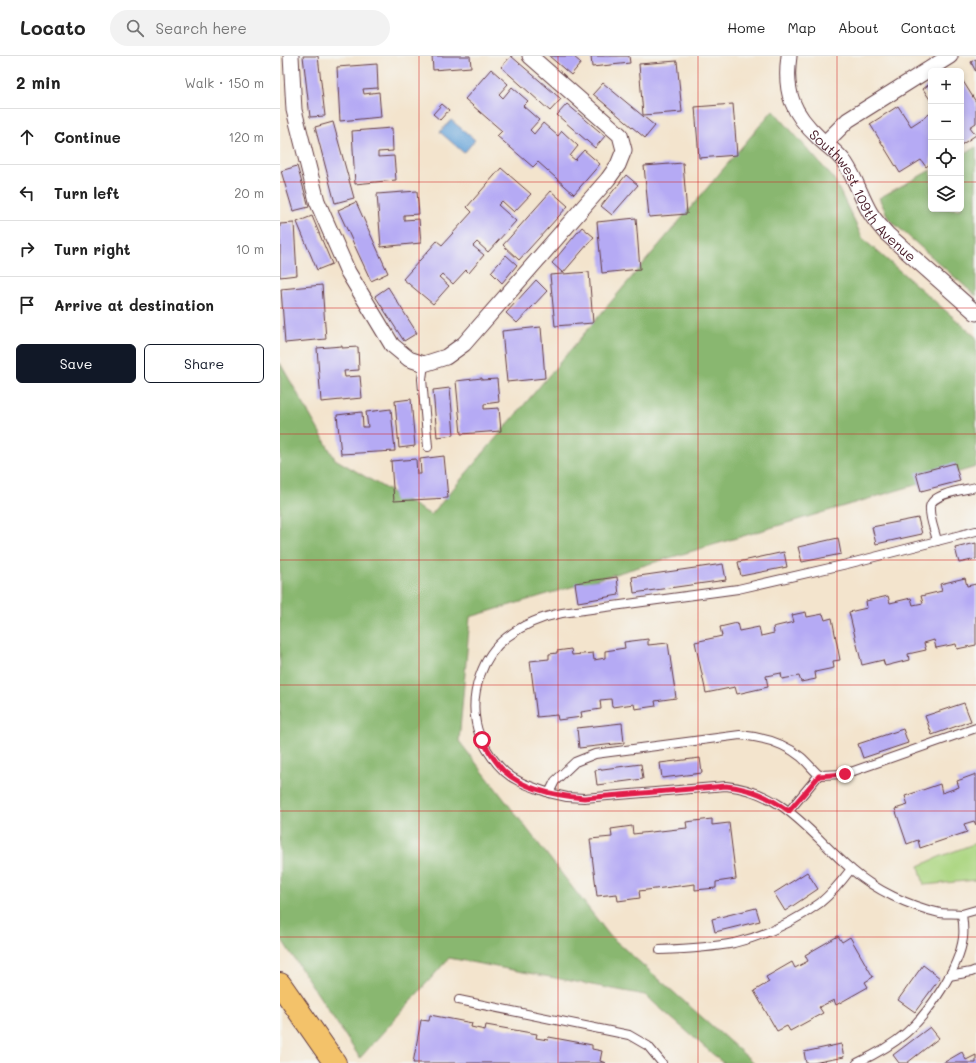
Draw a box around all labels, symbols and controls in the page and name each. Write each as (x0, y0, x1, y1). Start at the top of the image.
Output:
search box (110, 10, 390, 46)
text: Locato (20, 15, 86, 40)
icon: search (124, 17, 146, 39)
text: Search here (156, 18, 247, 38)
text: Home (727, 18, 765, 37)
text: Map (787, 18, 816, 37)
text: About (838, 18, 879, 37)
text: Contact (901, 18, 956, 37)
map controls (928, 68, 964, 212)
button: + (928, 68, 964, 104)
text: 2 min (16, 71, 61, 93)
text: Walk · 150 m (184, 74, 264, 91)
button: − (928, 104, 964, 140)
street label: Southwest 109th Avenue (805, 125, 921, 265)
icon: ahead (16, 126, 38, 148)
text: Continue (54, 127, 121, 147)
text: 120 m (228, 128, 264, 145)
button: locate (928, 140, 964, 176)
button: layers (928, 176, 964, 212)
icon: left (16, 182, 38, 204)
text: Turn left (54, 183, 119, 203)
text: 20 m (234, 184, 264, 201)
icon: right (16, 238, 38, 260)
text: Turn right (54, 239, 131, 259)
text: 10 m (236, 240, 264, 257)
icon: arrive (16, 294, 38, 316)
text: Arrive at destination (54, 295, 214, 315)
button: Save (16, 344, 136, 383)
button: Share (144, 344, 264, 383)
route start (473, 731, 491, 749)
route end (836, 765, 854, 783)

